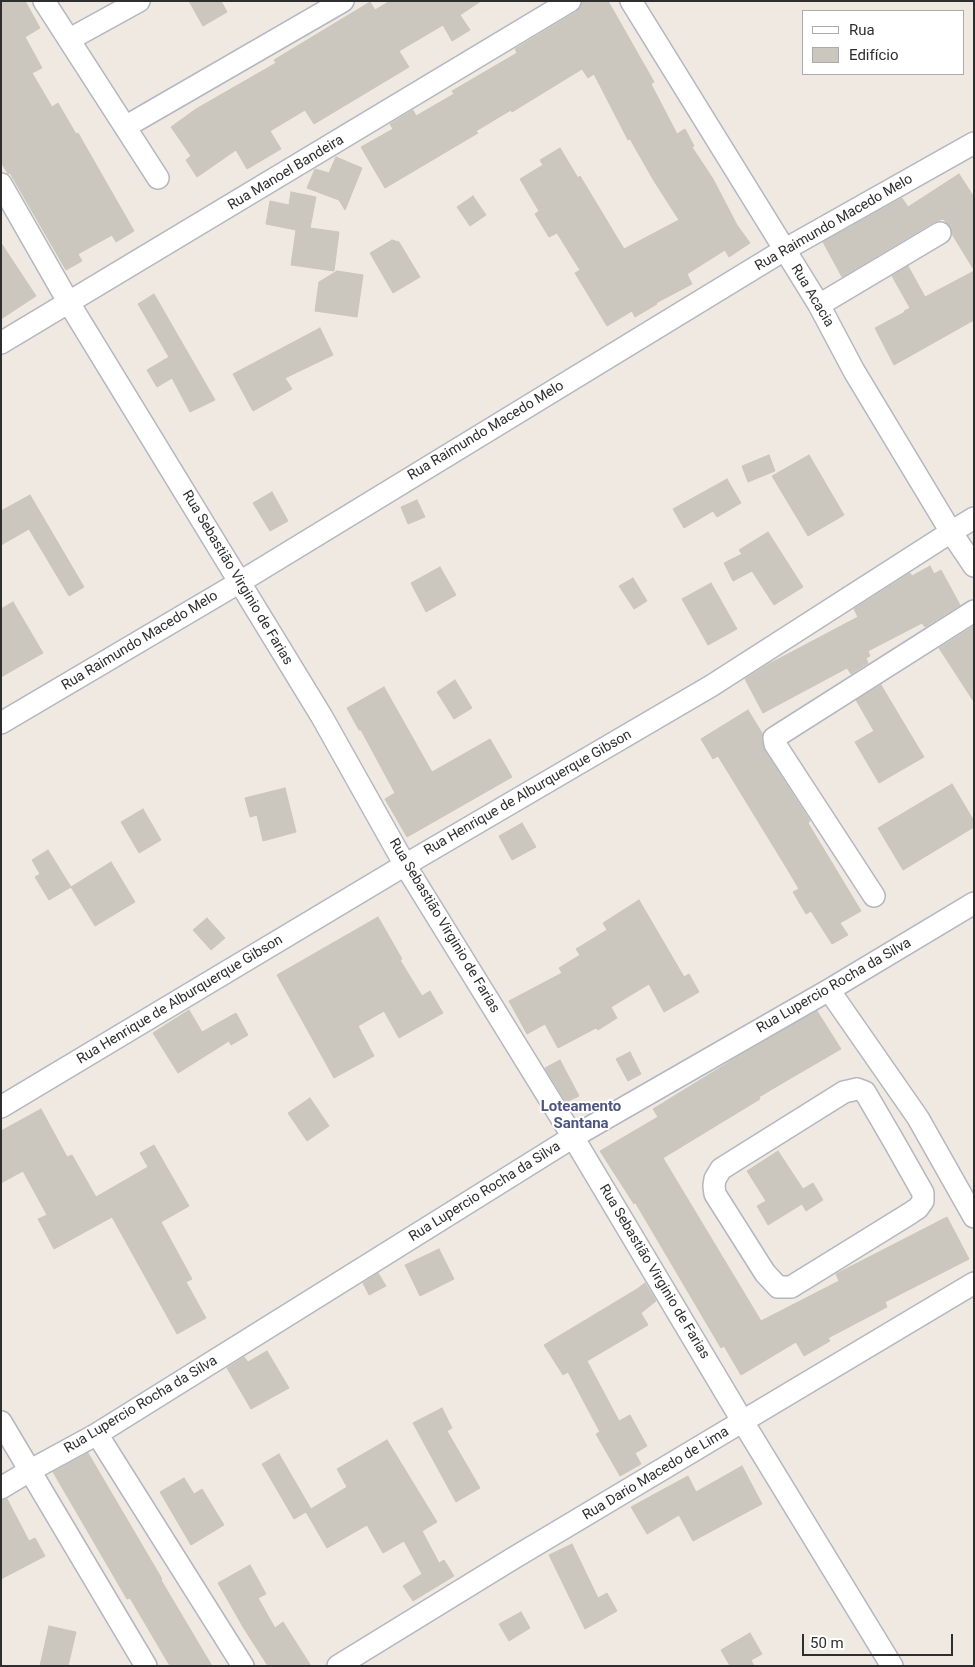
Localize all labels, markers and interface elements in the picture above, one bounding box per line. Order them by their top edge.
legend [802,10,965,75]
text: Rua [849,21,875,39]
text: Edifício [849,46,898,64]
street label: Rua Manoel Bandeira [225,132,347,214]
street label: Rua Raimundo Macedo Melo [752,171,916,275]
street label: Rua Acacia [787,262,837,330]
street label: Rua Raimundo Macedo Melo [405,378,567,484]
street label: Rua Sebastião Virginio de Farias [178,488,296,668]
street label: Rua Raimundo Macedo Melo [59,588,221,694]
street label: Rua Henrique de Alburquerque Gibson [421,727,635,859]
street label: Rua Sebastião Virginio de Farias [385,836,503,1016]
street label: Rua Henrique de Alburquerque Gibson [74,932,286,1068]
street label: Rua Lupercio Rocha da Silva [754,935,914,1037]
district label: Loteamento Santana [541,1098,621,1133]
street label: Rua Lupercio Rocha da Silva [406,1138,564,1246]
street label: Rua Sebastião Virginio de Farias [595,1182,713,1362]
street label: Rua Lupercio Rocha da Silva [61,1353,221,1457]
street label: Rua Dario Macedo de Lima [580,1424,732,1524]
scale bar [805,1624,956,1656]
text: 50 m [810,1634,844,1652]

